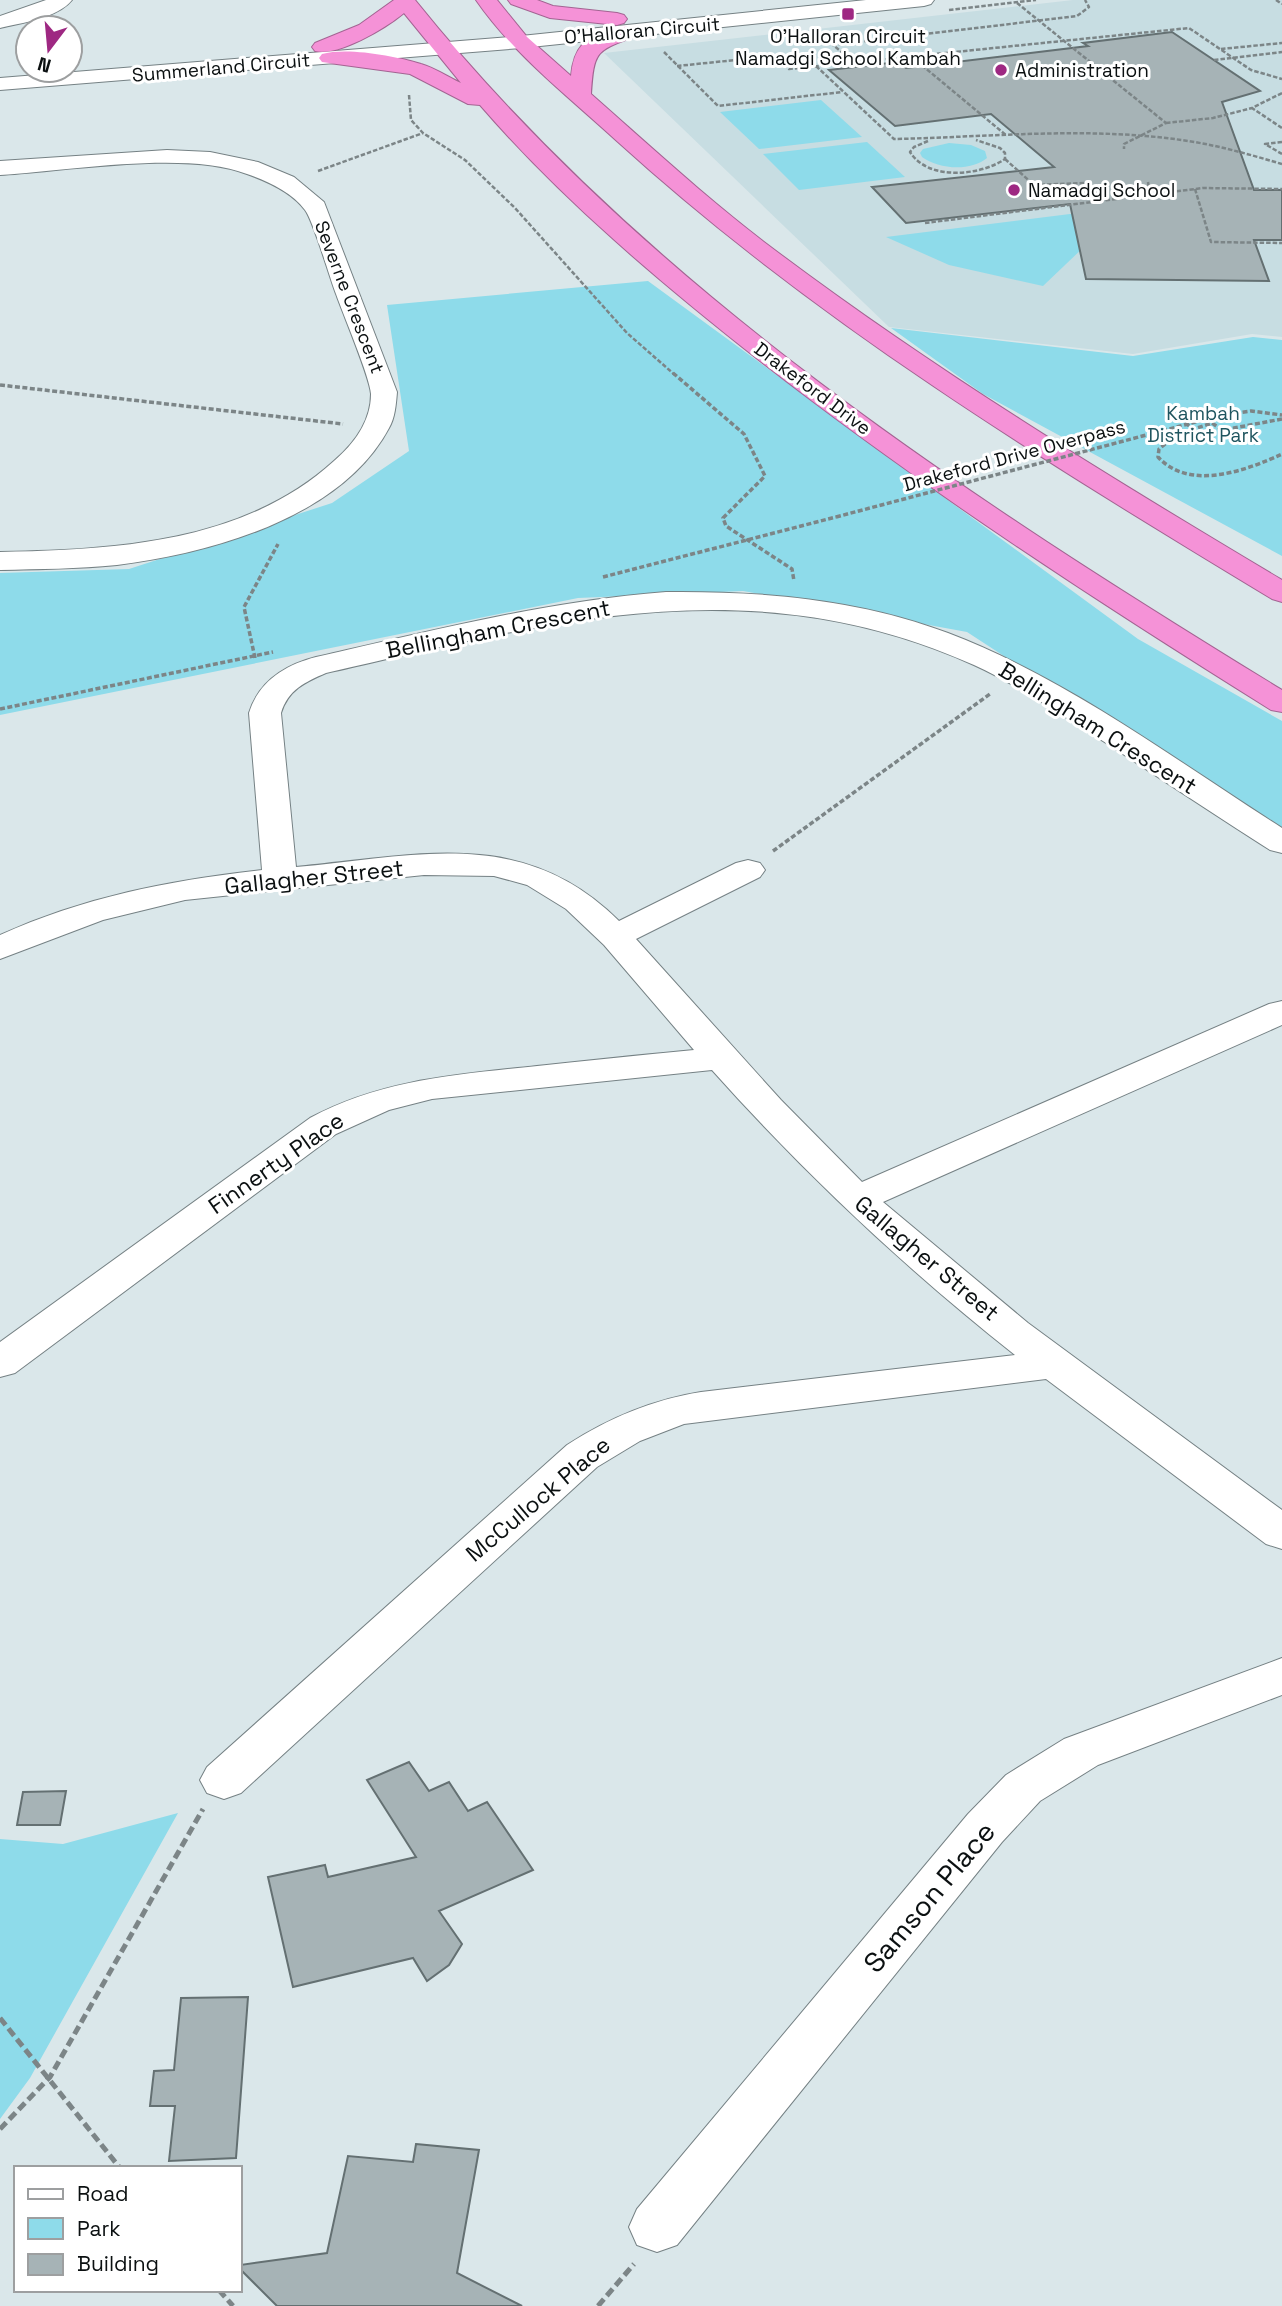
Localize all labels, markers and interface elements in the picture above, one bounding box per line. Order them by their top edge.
marker: O'Halloran Circuit Namadgi School Kambah [840,6,856,22]
street label: O'Halloran Circuit [563,11,721,50]
north arrow [14,14,84,84]
place label: O'Halloran Circuit Namadgi School Kambah [735,24,961,71]
street label: Summerland Circuit [131,47,311,88]
text: N [35,51,54,79]
place label: Administration [1015,58,1149,83]
marker: Administration [993,62,1009,78]
place label: Namadgi School [1028,178,1175,203]
marker: Namadgi School [1006,182,1022,198]
street label: Severne Crescent [309,217,390,377]
street label: Drakeford Drive [749,336,876,441]
park label: Kambah District Park [1147,401,1259,448]
street label: Drakeford Drive Overpass [900,414,1128,497]
street label: Bellingham Crescent [383,593,613,665]
street label: Bellingham Crescent [993,655,1203,801]
street label: Gallagher Street [223,853,405,901]
street label: Finnerty Place [202,1105,350,1221]
street label: Gallagher Street [848,1189,1006,1327]
street label: McCullock Place [460,1430,616,1568]
street label: Samson Place [855,1814,1003,1980]
legend [14,2166,242,2292]
text: Road [77,2180,129,2207]
text: Park [77,2215,121,2242]
text: Building [77,2250,159,2277]

